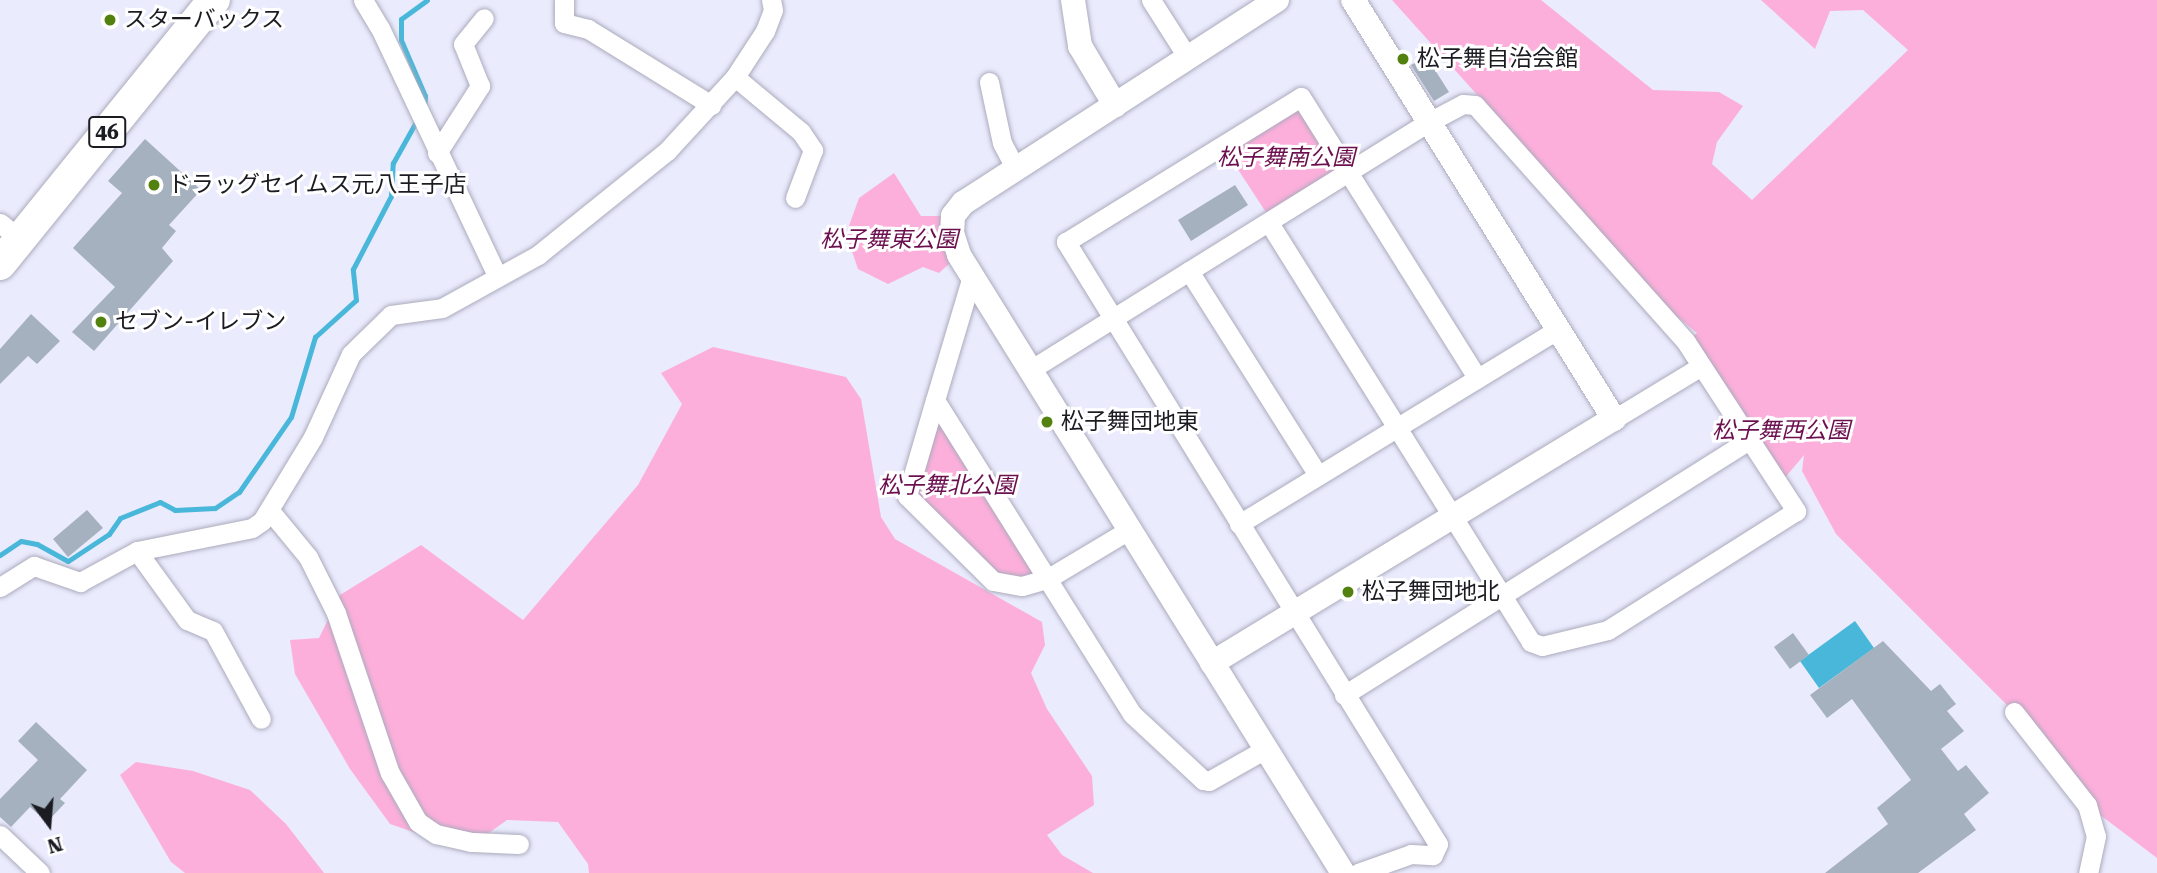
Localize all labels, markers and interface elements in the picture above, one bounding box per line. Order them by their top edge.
place label: スターバックス [124,6,285,34]
marker: スターバックス [102,12,118,28]
place label: 松子舞自治会館 [1417,45,1578,73]
marker: 松子舞自治会館 [1395,51,1411,67]
road number: 46 [88,114,126,150]
park label: 松子舞南公園 [1217,144,1355,172]
place label: ドラッグセイムス元八王子店 [168,171,467,199]
marker: ドラッグセイムス元八王子店 [146,177,162,193]
park label: 松子舞東公園 [820,226,958,254]
place label: セブン-イレブン [115,308,286,336]
marker: セブン-イレブン [93,314,109,330]
place label: 松子舞団地東 [1061,408,1199,436]
marker: 松子舞団地東 [1039,414,1055,430]
park label: 松子舞西公園 [1712,417,1850,445]
park label: 松子舞北公園 [878,472,1016,500]
place label: 松子舞団地北 [1362,578,1500,606]
marker: 松子舞団地北 [1340,584,1356,600]
north arrow [14,789,84,859]
text: N [45,832,65,858]

